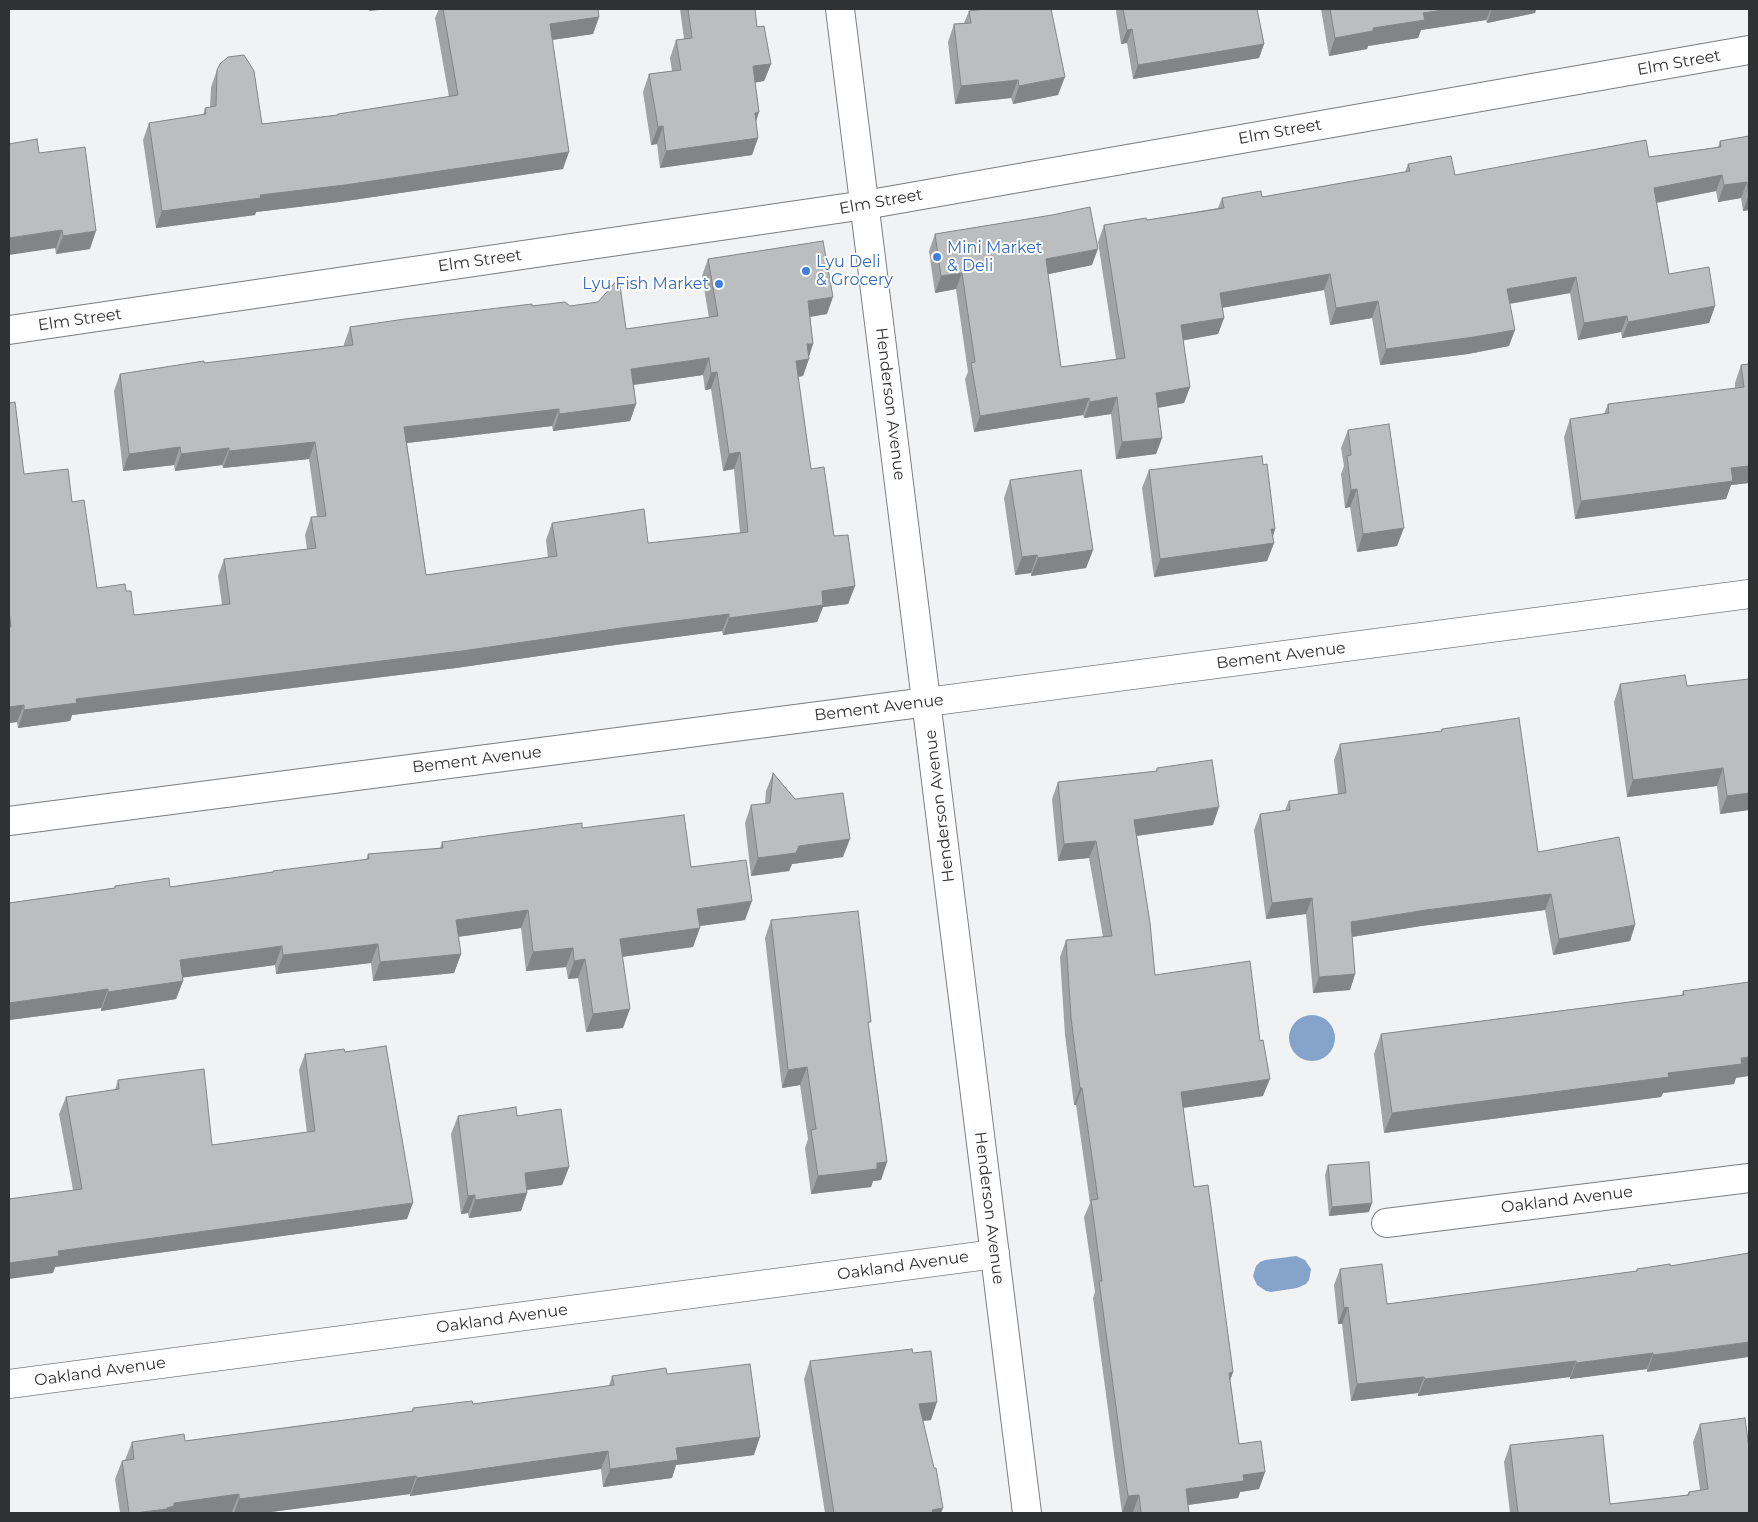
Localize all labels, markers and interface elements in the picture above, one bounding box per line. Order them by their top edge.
street label: Elm Street [1636,46,1722,80]
street label: Elm Street [1237,115,1323,149]
street label: Elm Street [838,185,924,219]
place label: Mini Market & Deli [947,238,1042,276]
street label: Elm Street [437,246,523,276]
marker: Mini Market & Deli [931,251,943,263]
place label: Lyu Deli & Grocery [816,252,893,290]
marker: Lyu Deli & Grocery [800,265,812,277]
place label: Lyu Fish Market [582,274,709,294]
marker: Lyu Fish Market [713,278,725,290]
street label: Elm Street [37,305,123,335]
street label: Henderson Avenue [871,327,909,481]
street label: Bement Avenue [1215,639,1347,673]
street label: Bement Avenue [813,691,945,725]
street label: Henderson Avenue [921,729,959,883]
street label: Bement Avenue [411,743,543,777]
street label: Henderson Avenue [970,1131,1008,1285]
street label: Oakland Avenue [1500,1182,1634,1218]
street label: Oakland Avenue [836,1247,970,1285]
street label: Oakland Avenue [435,1300,569,1338]
street label: Oakland Avenue [33,1353,167,1391]

